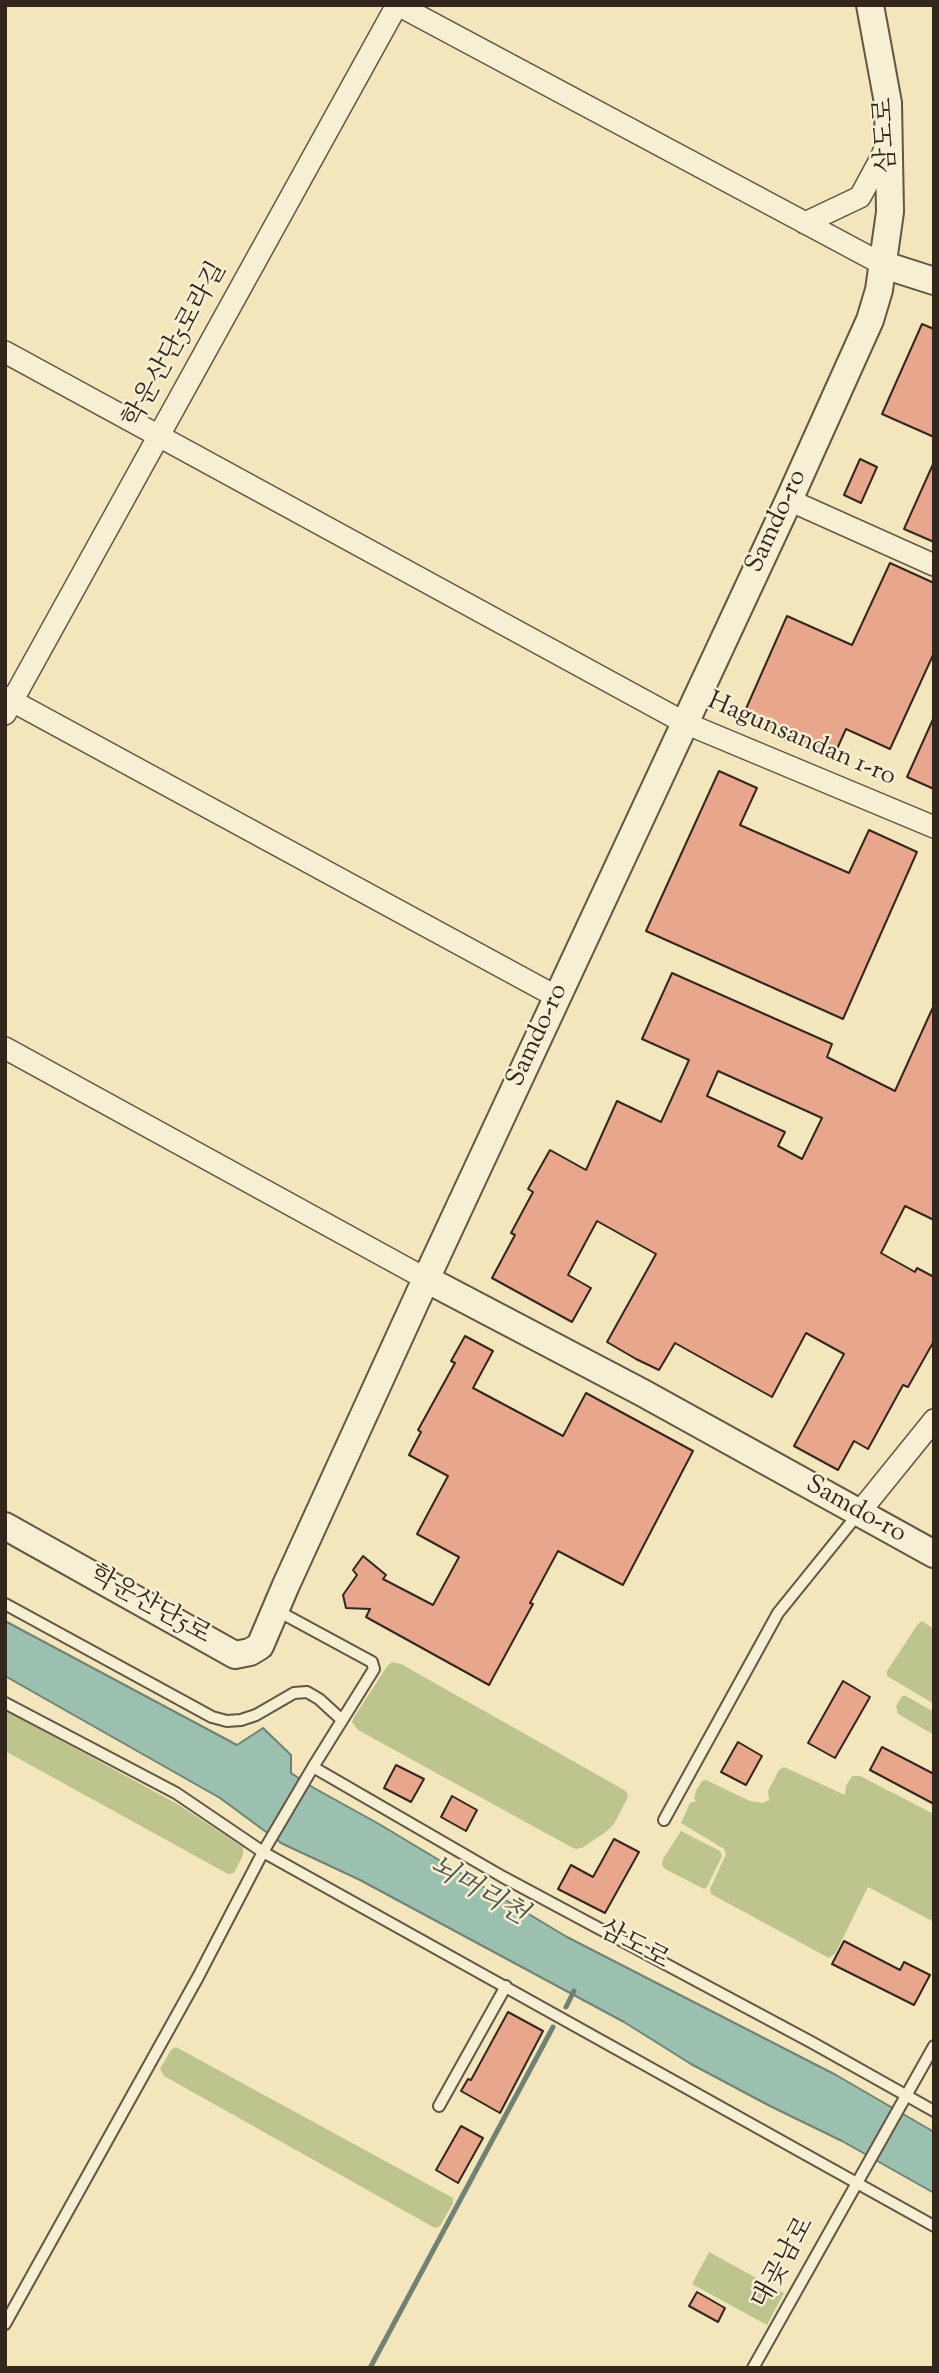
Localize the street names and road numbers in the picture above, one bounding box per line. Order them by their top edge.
street label: 삼도로 [870,97,906,173]
street label: 학운산단5로라길 [119,258,235,434]
street label: Samdo-ro [741,465,815,579]
street label: Hagunsandan 1-ro [702,687,900,795]
street label: Samdo-ro [502,979,576,1093]
street label: Samdo-ro [799,1471,911,1551]
street label: 학운산단5로 [83,1561,215,1653]
street label: 삼도로 [592,1916,674,1978]
street label: 대곶남로 [747,2213,823,2315]

